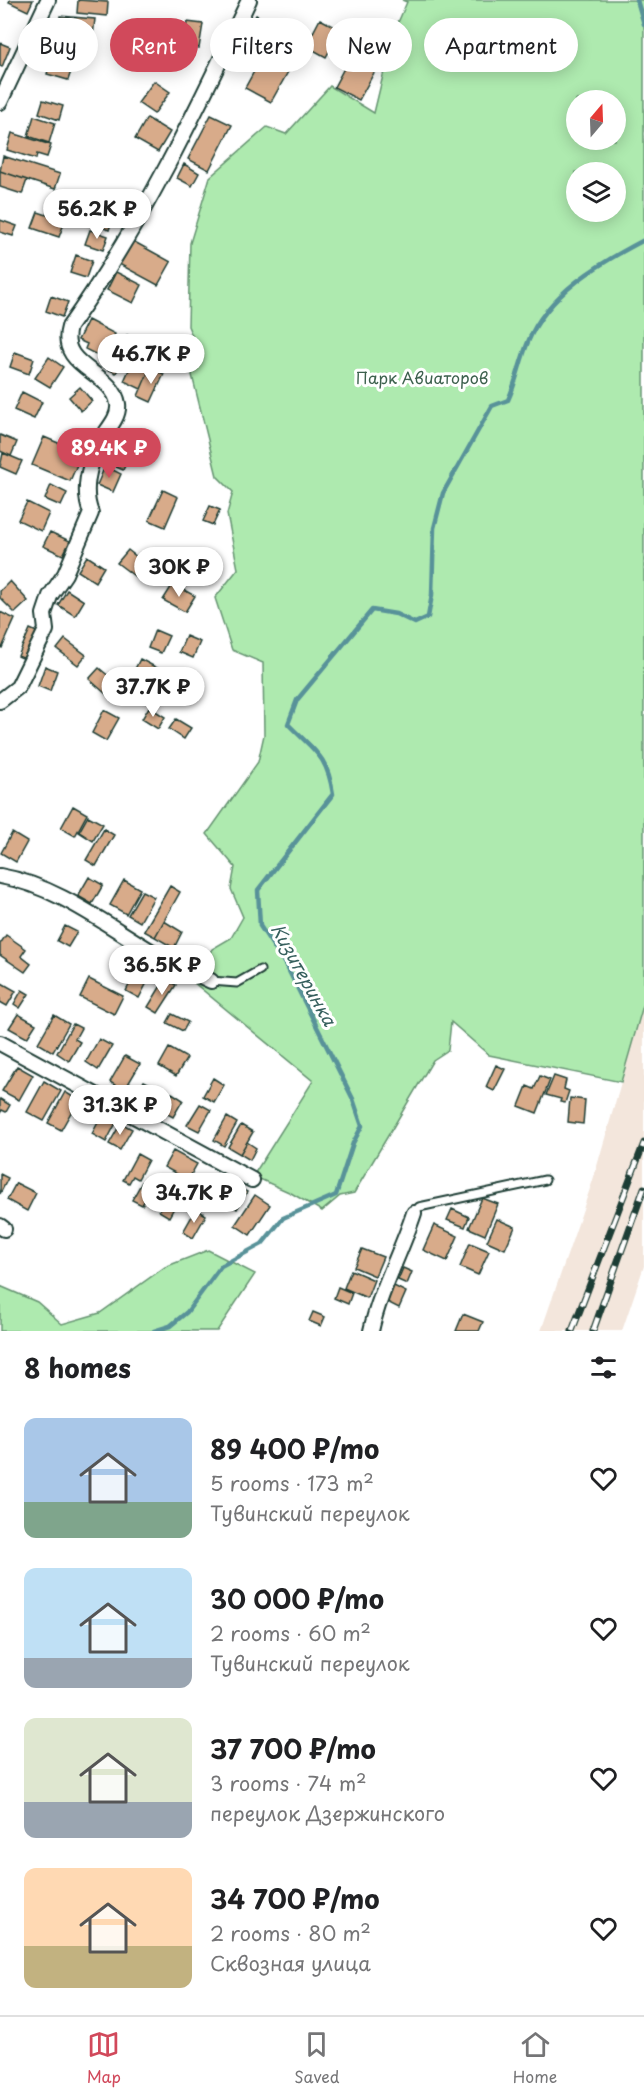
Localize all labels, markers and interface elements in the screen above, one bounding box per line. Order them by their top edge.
chip: Buy [18,18,98,72]
chip: Rent [110,18,198,72]
chip: Filters [210,18,314,72]
chip: New [326,18,412,72]
chip: Apartment [424,18,578,72]
north arrow [566,90,626,150]
map controls [566,90,626,222]
button: layers [566,162,626,222]
pin: 56.2K ₽ [42,189,152,240]
text: 56.2K ₽ [57,193,137,223]
pin: 46.7K ₽ [96,334,206,385]
text: 46.7K ₽ [111,338,191,368]
park label: Парк Авиаторов [356,365,488,389]
pin: 89.4K ₽ [54,428,164,479]
text: 89.4K ₽ [71,432,147,462]
pin: 30K ₽ [137,547,221,598]
text: 30K ₽ [148,551,210,581]
pin: 37.7K ₽ [98,667,208,718]
text: 37.7K ₽ [116,671,190,701]
water label: Кизитеринка [265,918,344,1031]
pin: 36.5K ₽ [107,945,217,996]
text: 36.5K ₽ [123,949,201,979]
pin: 31.3K ₽ [65,1085,175,1136]
text: 31.3K ₽ [83,1089,157,1119]
pin: 34.7K ₽ [139,1173,249,1224]
text: 34.7K ₽ [155,1177,233,1207]
text: 8 homes [24,1348,131,1387]
icon: filters [587,1351,620,1384]
text: 89 400 ₽/mo [210,1429,379,1468]
icon: home [72,1442,144,1514]
icon: heart [587,1462,620,1495]
text: 5 rooms · 173 m² [210,1468,374,1498]
text: Тувинский переулок [210,1498,410,1528]
text: 30 000 ₽/mo [210,1579,384,1618]
icon: home [72,1592,144,1664]
icon: heart [587,1612,620,1645]
text: 2 rooms · 60 m² [210,1618,371,1648]
text: Тувинский переулок [210,1648,410,1678]
text: 37 700 ₽/mo [210,1729,376,1768]
icon: home [72,1742,144,1814]
icon: heart [587,1762,620,1795]
text: 3 rooms · 74 m² [210,1768,367,1798]
text: переулок Дзержинского [210,1798,445,1828]
text: 34 700 ₽/mo [210,1879,379,1918]
icon: home [72,1892,144,1964]
icon: heart [587,1912,620,1945]
text: 2 rooms · 80 m² [210,1918,371,1948]
text: Сквозная улица [210,1948,371,1978]
tab: Map [87,2028,121,2088]
tab: Saved [294,2028,340,2088]
tab: Home [513,2028,557,2088]

